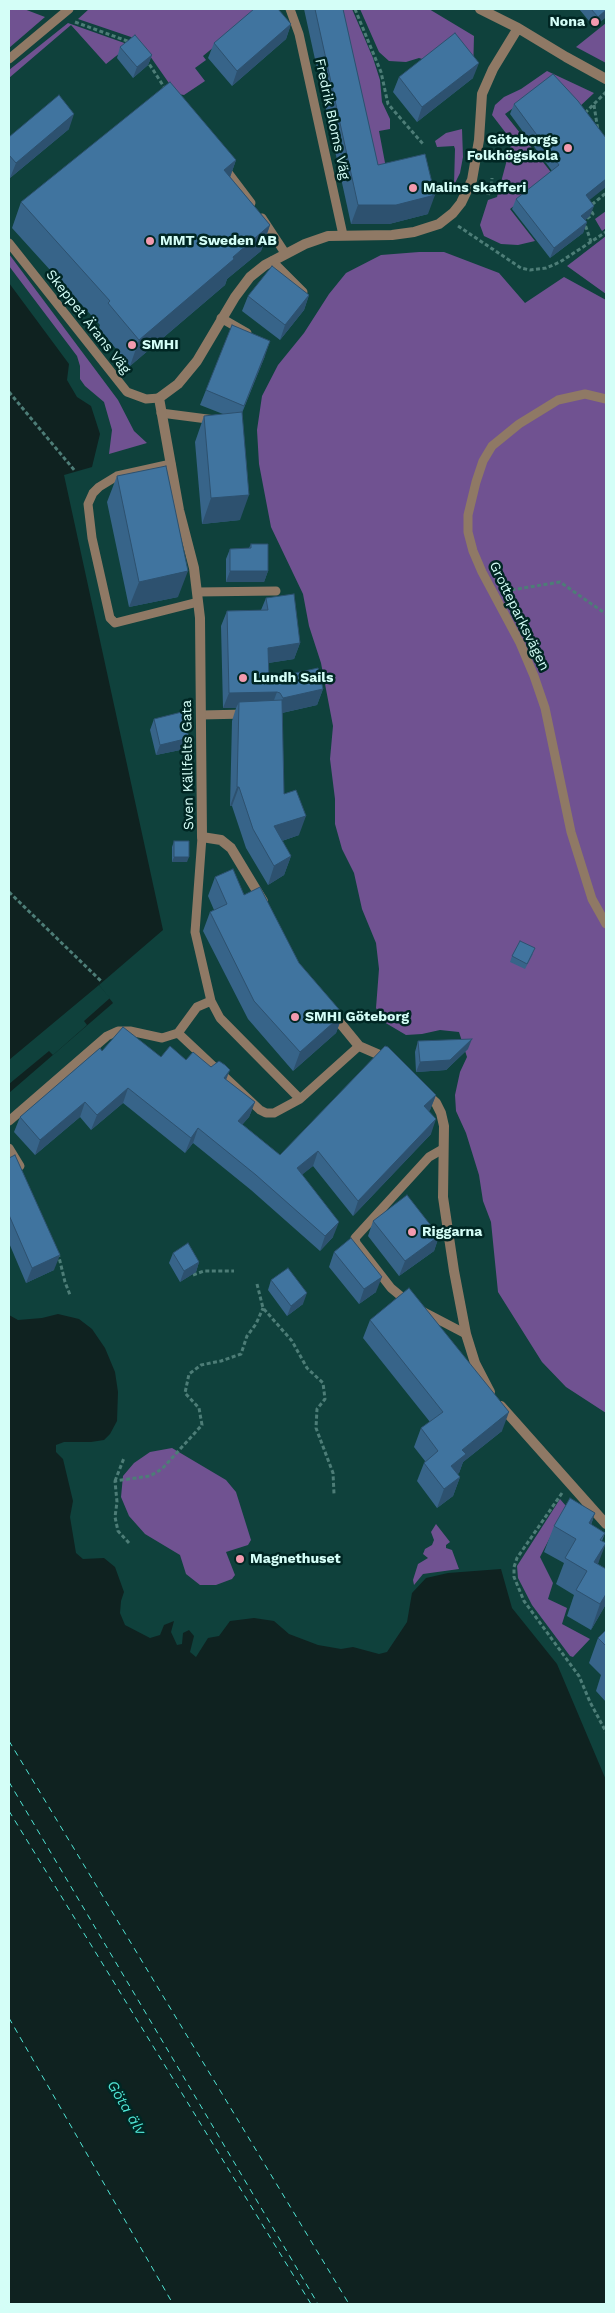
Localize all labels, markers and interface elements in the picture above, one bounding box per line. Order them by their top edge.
place label: Nona [549,14,585,30]
marker: Nona [589,16,601,28]
street label: Fredrik Bloms Väg [311,57,353,181]
place label: Göteborgs Folkhögskola [467,132,558,164]
marker: Göteborgs Folkhögskola [562,142,574,154]
place label: Malins skafferi [423,180,526,196]
marker: Malins skafferi [407,182,419,194]
place label: MMT Sweden AB [160,233,277,249]
marker: MMT Sweden AB [144,235,156,247]
street label: Skeppet Ärans Väg [42,266,134,378]
place label: SMHI [142,337,179,353]
marker: SMHI [126,339,138,351]
street label: Grotteparksvägen [485,559,553,673]
place label: Lundh Sails [253,670,333,686]
marker: Lundh Sails [237,672,249,684]
street label: Sven Källfelts Gata [178,700,198,830]
place label: SMHI Göteborg [305,1009,409,1025]
marker: SMHI Göteborg [289,1011,301,1023]
place label: Riggarna [422,1224,482,1240]
marker: Riggarna [406,1226,418,1238]
place label: Magnethuset [250,1551,341,1567]
marker: Magnethuset [234,1553,246,1565]
water label: Göta älv [103,2077,149,2139]

